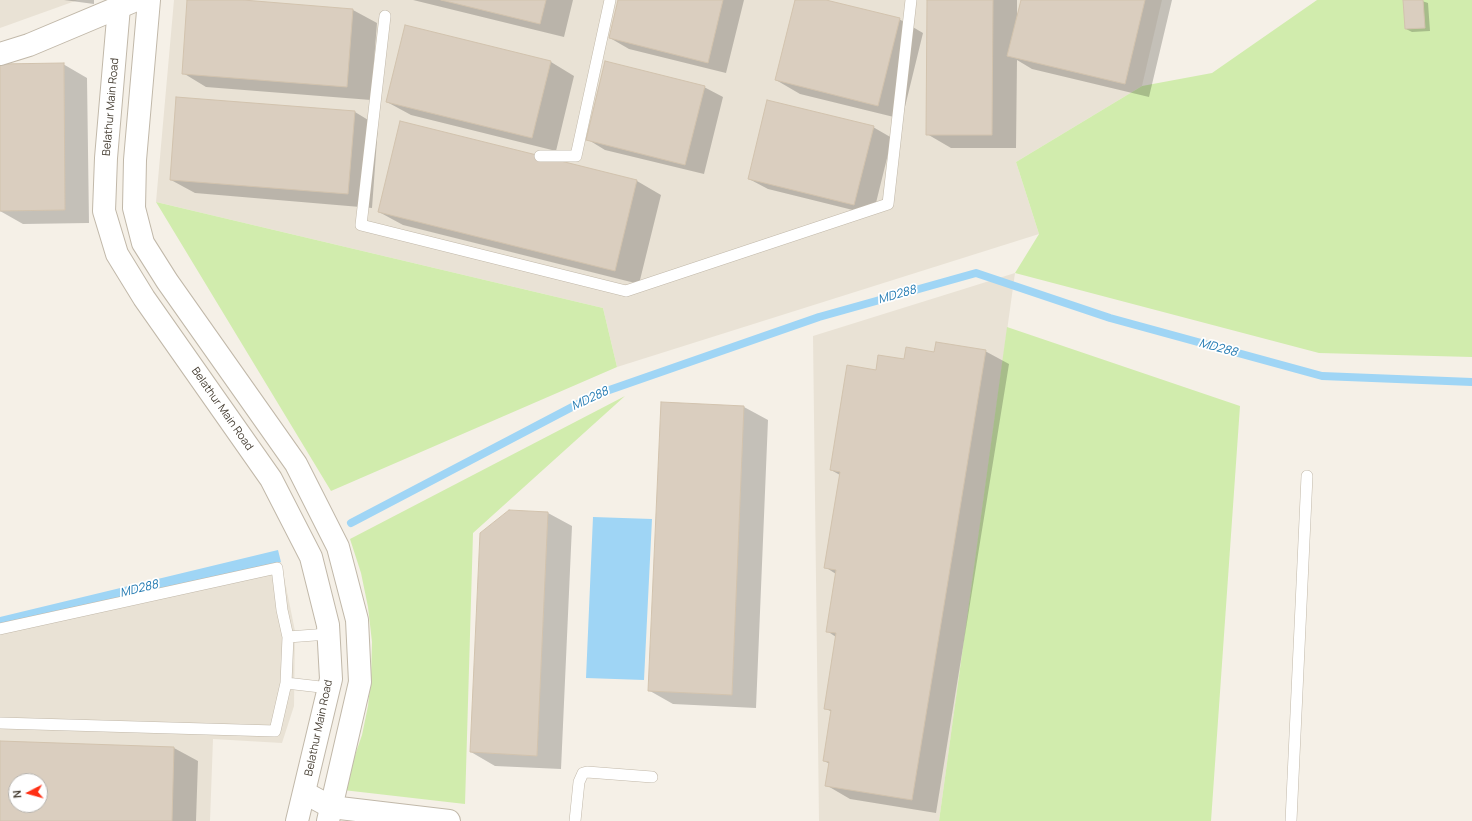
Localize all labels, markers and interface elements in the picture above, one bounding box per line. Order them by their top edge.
street label: Belathur Main Road [100,58,122,156]
water label: MD288 [876,283,918,307]
water label: MD288 [1197,336,1239,360]
street label: Belathur Main Road [188,365,256,453]
water label: MD288 [569,384,611,414]
water label: MD288 [118,577,160,601]
street label: Belathur Main Road [302,679,336,777]
north arrow [8,773,48,813]
text: N [9,789,24,799]

